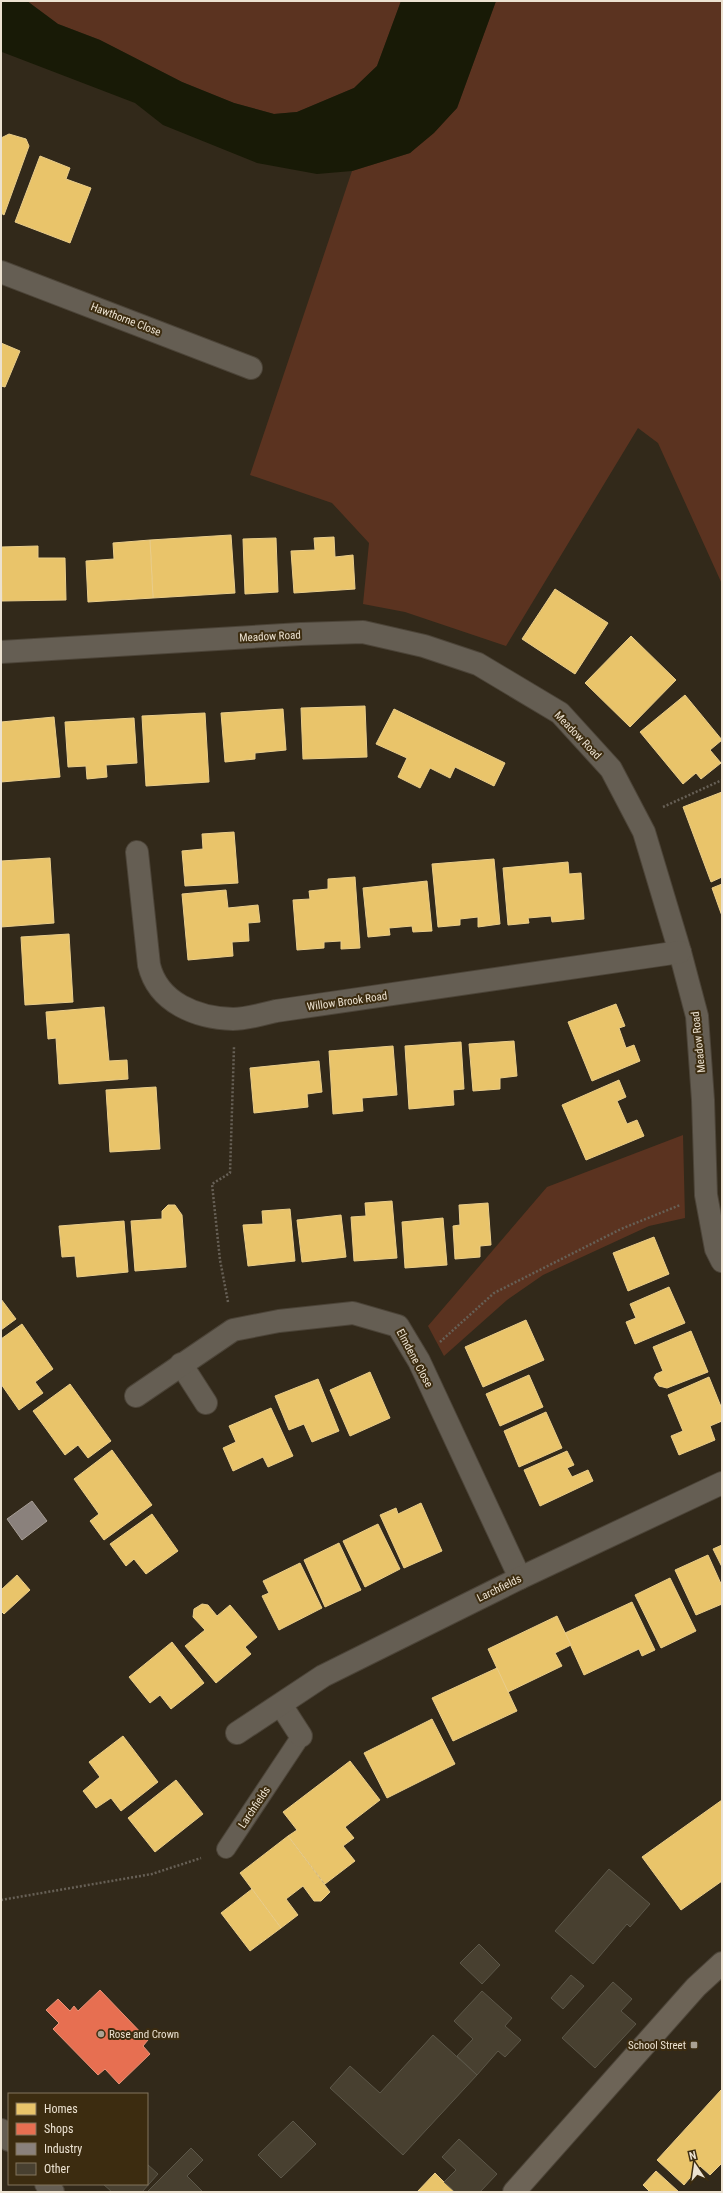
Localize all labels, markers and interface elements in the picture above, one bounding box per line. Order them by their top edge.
street label: Hawthorne Close [89,300,163,339]
street label: Meadow Road [239,628,301,645]
street label: Meadow Road [552,709,604,762]
street label: Willow Brook Road [306,989,388,1014]
street label: Meadow Road [689,1011,708,1073]
street label: Elmdene Close [394,1327,435,1390]
street label: Larchfields [475,1572,524,1605]
street label: Larchfields [236,1784,273,1831]
place label: Rose and Crown [109,2028,179,2041]
marker: Rose and Crown [96,2029,106,2039]
place label: School Street [628,2039,686,2052]
marker: School Street [689,2040,699,2050]
legend [8,2093,148,2185]
text: Homes [44,2102,78,2116]
text: Shops [44,2122,73,2136]
text: Industry [44,2142,82,2156]
north arrow [675,2145,715,2185]
text: N [688,2149,698,2163]
text: Other [44,2162,70,2176]

